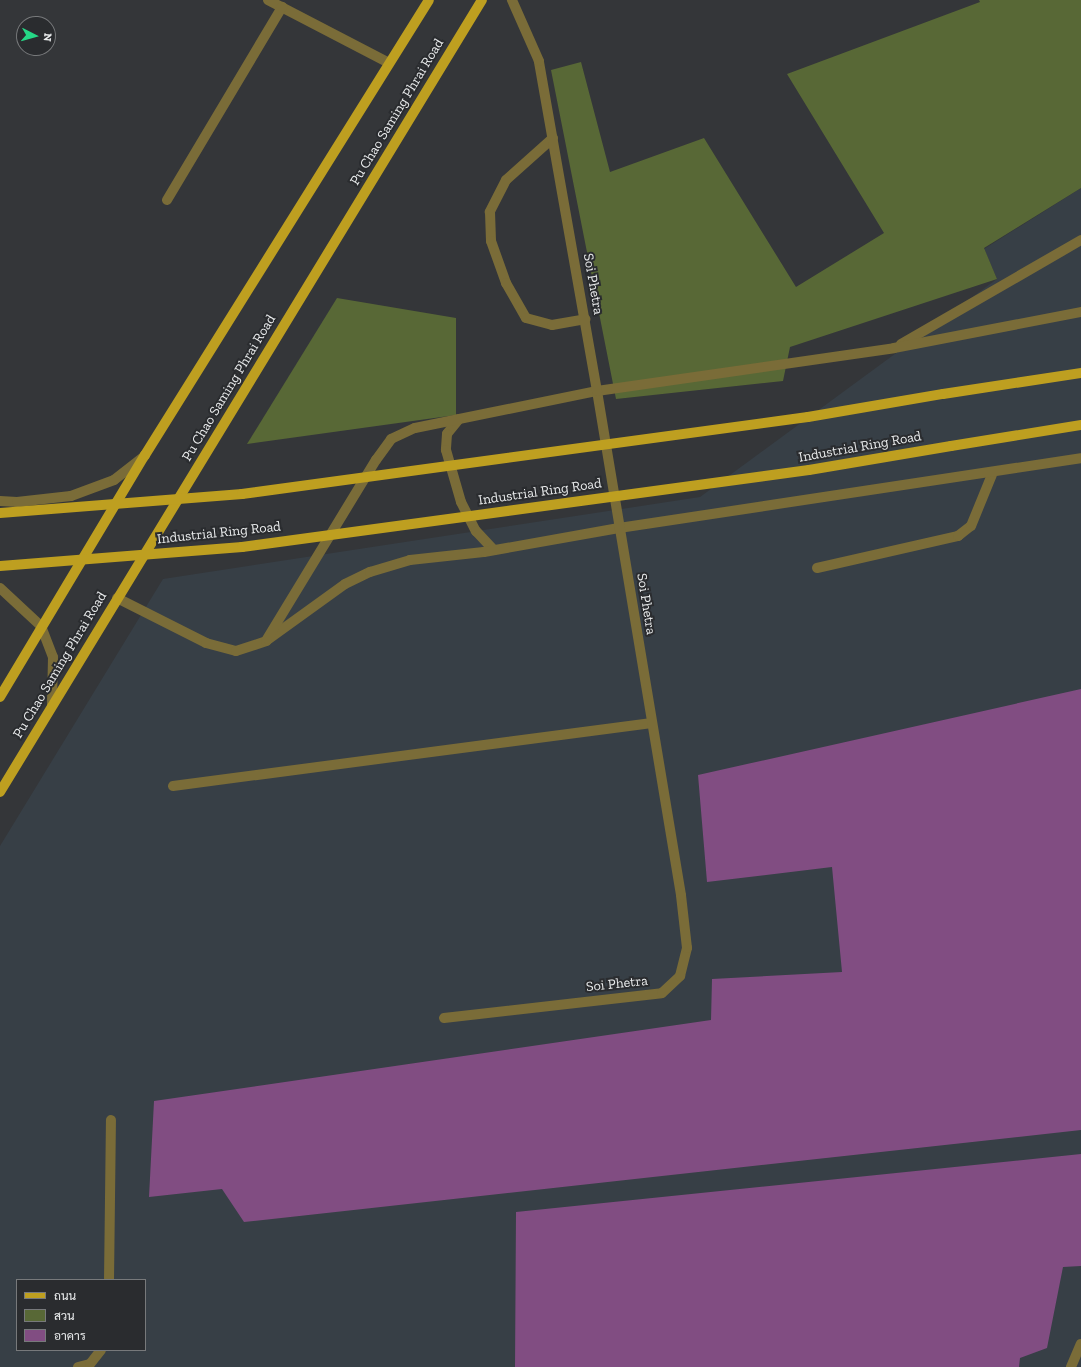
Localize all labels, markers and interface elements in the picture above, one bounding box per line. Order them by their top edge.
north arrow [16,16,56,56]
text: N [41,32,54,42]
street label: Pu Chao Saming Phrai Road [347,36,447,188]
street label: Soi Phetra [579,252,607,316]
street label: Pu Chao Saming Phrai Road [179,312,279,464]
street label: Industrial Ring Road [797,428,923,466]
street label: Industrial Ring Road [477,475,603,509]
street label: Industrial Ring Road [156,518,282,548]
street label: Soi Phetra [633,572,659,636]
street label: Pu Chao Saming Phrai Road [10,589,110,741]
street label: Soi Phetra [585,972,649,996]
legend [16,1279,146,1351]
text: ถนน [54,1289,76,1303]
text: สวน [54,1309,75,1323]
text: อาคาร [54,1329,86,1343]

